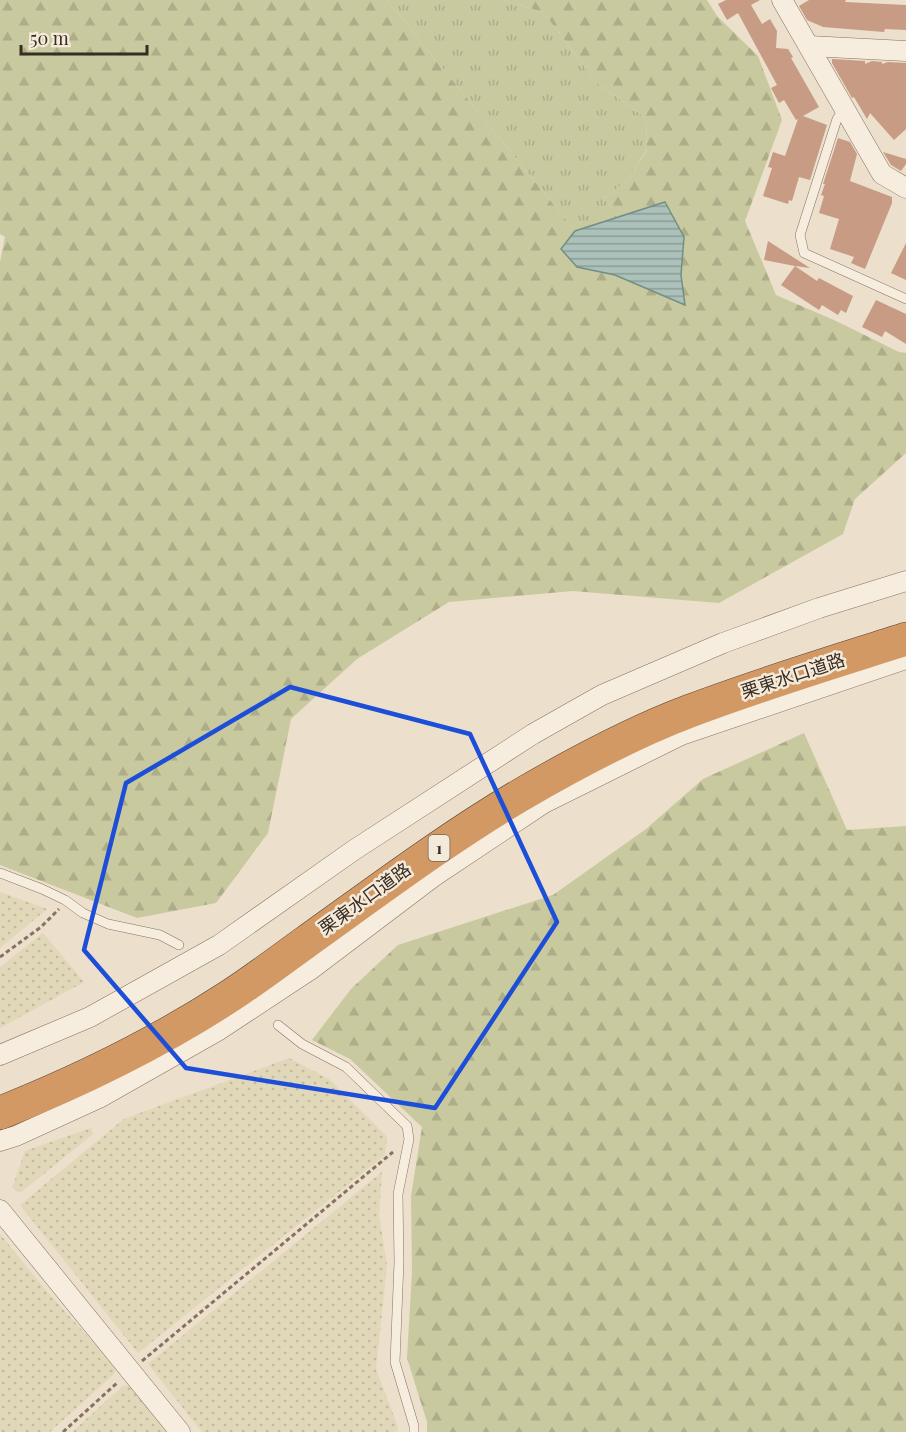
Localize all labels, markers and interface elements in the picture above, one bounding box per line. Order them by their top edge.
scale bar [21,18,147,56]
text: 50 m [30,26,69,50]
street label: 栗東水口道路 [738,647,848,703]
road number: 1 [428,835,450,861]
street label: 栗東水口道路 [314,857,415,940]

